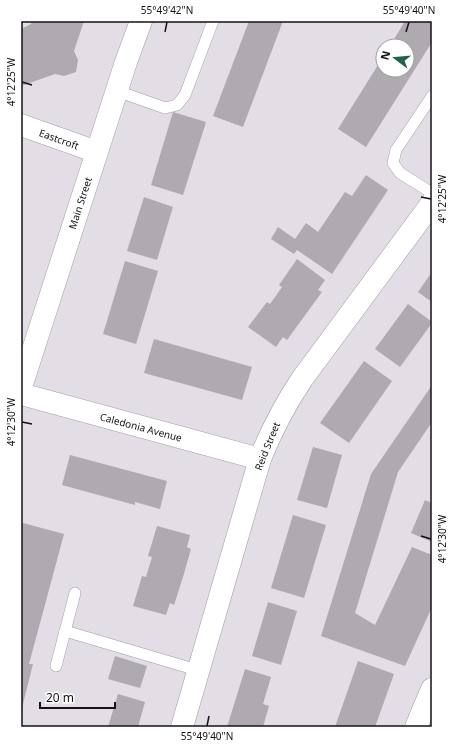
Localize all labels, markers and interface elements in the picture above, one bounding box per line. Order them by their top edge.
text: 55°49'42"N [141,3,193,17]
text: 55°49'40"N [383,3,435,17]
north arrow [375,38,415,78]
text: N [376,49,393,61]
text: 4°12'25"W [4,57,18,106]
street label: Eastcroft [37,125,81,153]
text: 4°12'25"W [435,174,449,223]
street label: Main Street [65,175,95,231]
text: 4°12'30"W [4,397,18,446]
street label: Caledonia Avenue [98,409,184,445]
street label: Reid Street [251,419,283,472]
text: 4°12'30"W [435,514,449,563]
scale bar [40,684,115,710]
text: 20 m [46,689,74,706]
text: 55°49'40"N [181,729,233,743]

